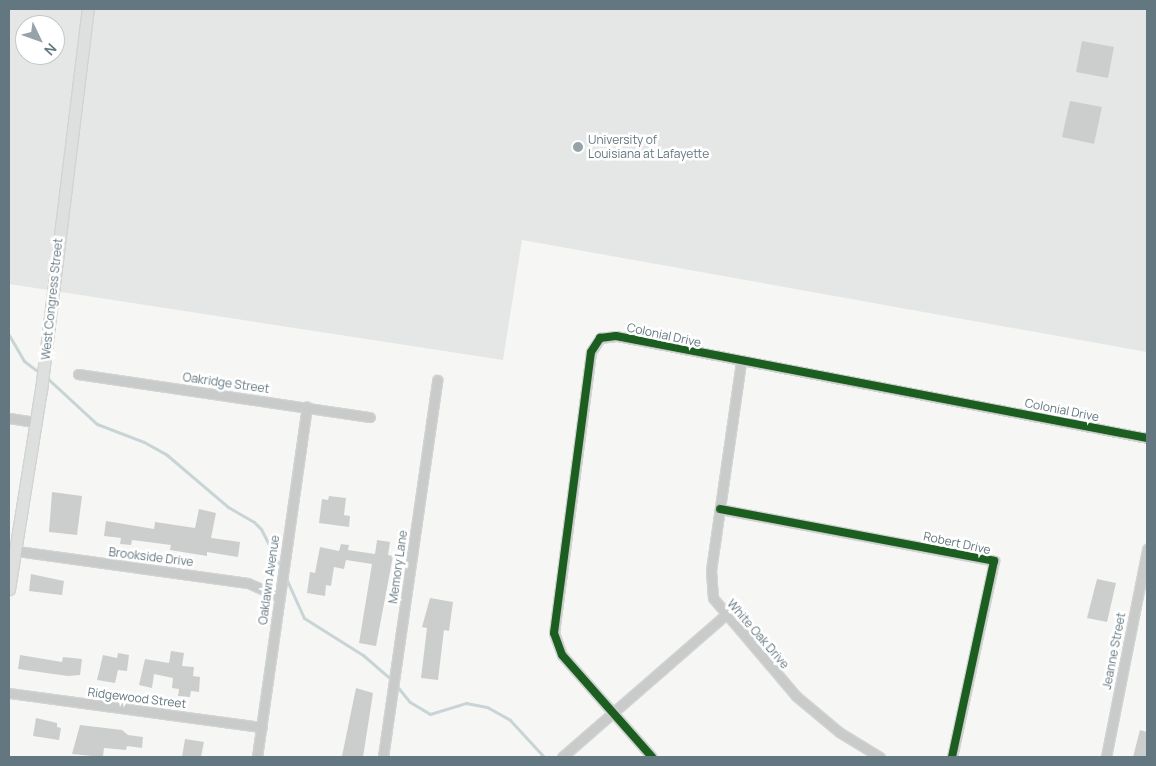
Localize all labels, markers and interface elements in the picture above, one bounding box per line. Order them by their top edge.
north arrow [15,15,65,65]
text: N [40,40,61,60]
place label: University of Louisiana at Lafayette [588,133,709,161]
marker: University of Louisiana at Lafayette [572,141,584,153]
street label: West Congress Street [38,237,66,361]
street label: Colonial Drive [626,320,702,350]
street label: Oakridge Street [182,370,270,396]
street label: Colonial Drive [1024,396,1100,424]
street label: Memory Lane [386,529,410,605]
street label: Robert Drive [922,529,992,557]
street label: Oaklawn Avenue [256,534,282,626]
street label: Brookside Drive [108,545,194,569]
street label: White Oak Drive [724,596,792,672]
street label: Jeanne Street [1099,611,1129,691]
street label: Ridgewood Street [87,685,187,711]

